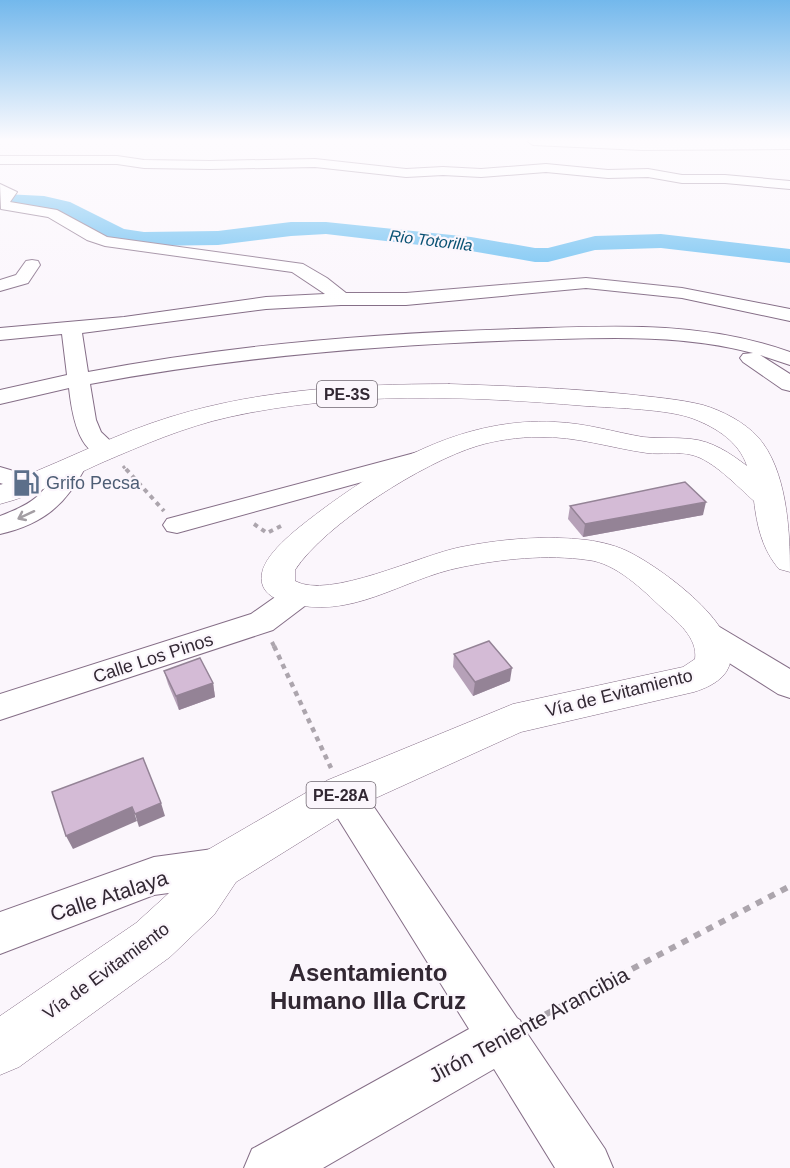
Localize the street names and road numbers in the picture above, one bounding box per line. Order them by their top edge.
road number: PE-3S [317,381,377,407]
street label: Calle Los Pinos [90,629,216,687]
street label: Vía de Evitamiento [543,665,695,721]
road number: PE-28A [306,782,376,808]
street label: Calle Atalaya [47,866,171,925]
street label: Vía de Evitamiento [39,919,173,1023]
street label: Jirón Teniente Arancibia [425,962,633,1087]

